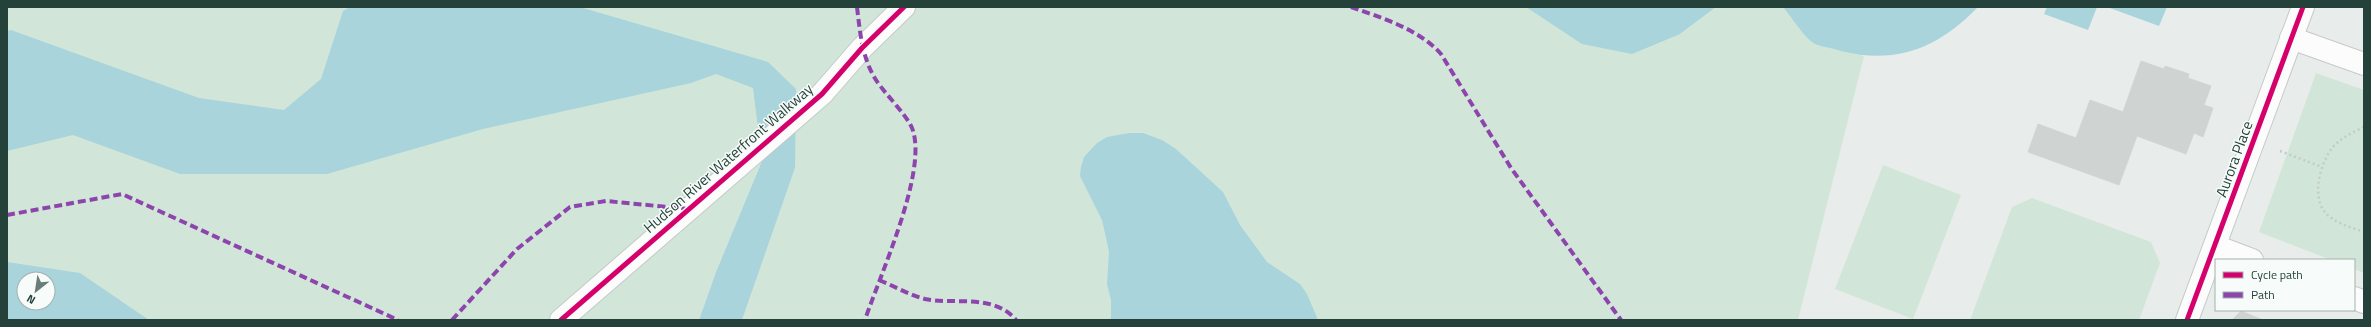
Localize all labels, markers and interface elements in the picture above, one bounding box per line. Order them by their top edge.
street label: Hudson River Waterfront Walkway [638,78,818,238]
street label: Aurora Place [2210,118,2258,200]
legend [2215,259,2355,311]
text: Cycle path [2251,265,2303,284]
north arrow [16,271,56,311]
text: Path [2251,285,2275,304]
text: N [24,291,38,308]

